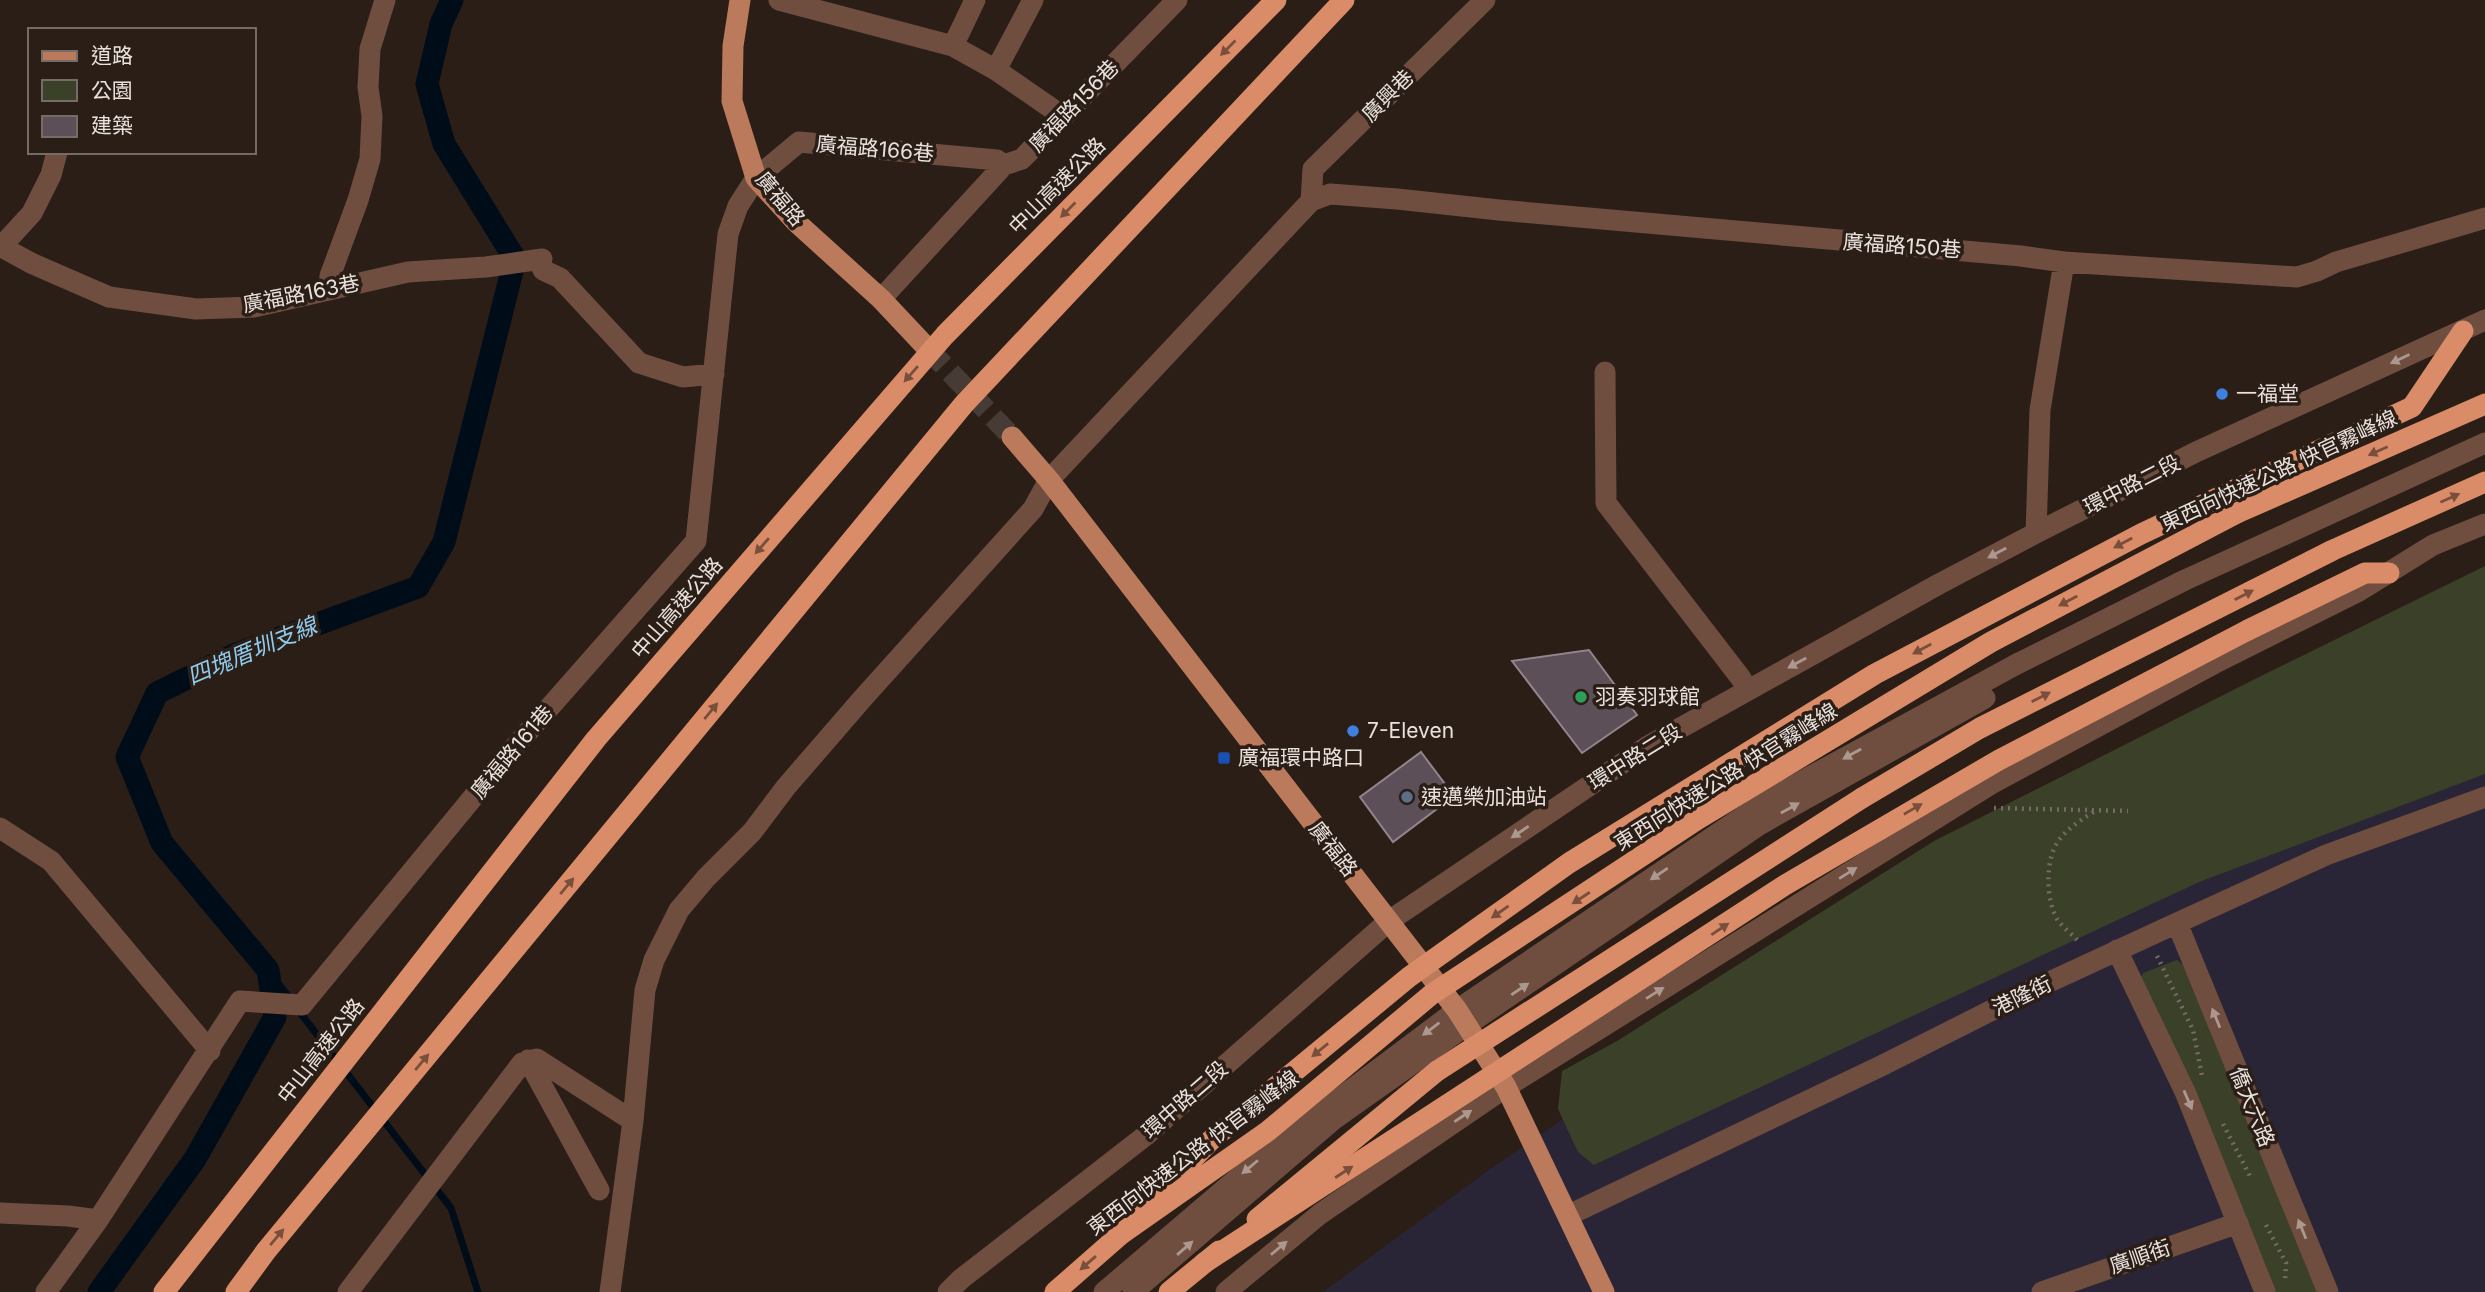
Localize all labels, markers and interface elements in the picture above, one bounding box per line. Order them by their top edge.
legend [28,28,256,154]
one-way arrow [1220,40,1237,57]
text: 道路 [91,43,133,68]
street label: 廣福路156巷 [1024,54,1124,157]
street label: 廣興巷 [1357,65,1419,127]
text: 公園 [91,78,133,103]
text: 建築 [91,113,133,138]
street label: 廣福路166巷 [815,131,935,166]
street label: 中山高速公路 [1003,132,1110,239]
street label: 廣福路 [751,167,810,231]
one-way arrow [1061,201,1077,218]
street label: 廣福路150巷 [1842,229,1962,262]
street label: 廣福路163巷 [240,270,361,317]
one-way arrow [2390,354,2411,365]
one-way arrow [903,365,919,383]
place label: 一福堂 [2236,381,2299,406]
marker: 一福堂 [2214,386,2230,402]
street label: 東西向快速公路 快官霧峰線 [2157,405,2401,536]
one-way arrow [2367,446,2388,457]
street label: 環中路二段 [2079,450,2184,520]
one-way arrow [2440,492,2460,504]
one-way arrow [2113,537,2133,549]
one-way arrow [755,538,770,555]
one-way arrow [1987,548,2007,559]
street label: 中山高速公路 [626,552,727,663]
one-way arrow [2234,589,2254,601]
one-way arrow [2058,596,2078,607]
water label: 四塊厝圳支線 [183,610,324,691]
one-way arrow [1912,644,1932,655]
one-way arrow [1788,657,1807,669]
place label: 羽奏羽球館 [1595,684,1700,709]
marker: 羽奏羽球館 [1573,689,1589,705]
one-way arrow [2031,692,2051,703]
street label: 東西向快速公路 快官霧峰線 [1610,698,1842,856]
street label: 廣福路161巷 [465,700,558,803]
one-way arrow [704,702,719,720]
place label: 7-Eleven [1367,718,1454,743]
street label: 環中路二段 [1584,718,1686,795]
marker: 7-Eleven [1345,723,1361,739]
place label: 廣福環中路口 [1238,745,1364,770]
one-way arrow [1843,748,1862,760]
marker: 廣福環中路口 [1216,750,1232,766]
place label: 速邁樂加油站 [1421,784,1547,809]
marker: 速邁樂加油站 [1399,789,1415,805]
one-way arrow [1780,802,1799,814]
one-way arrow [1903,803,1923,815]
street label: 廣福路 [1304,816,1363,881]
one-way arrow [1511,825,1529,839]
one-way arrow [1838,866,1857,879]
one-way arrow [1650,867,1668,881]
one-way arrow [559,878,574,895]
one-way arrow [1572,891,1590,905]
one-way arrow [1491,905,1509,919]
one-way arrow [1711,922,1729,936]
street label: 港隆街 [1988,971,2056,1021]
one-way arrow [1511,982,1529,996]
one-way arrow [1645,986,1664,999]
street label: 中山高速公路 [272,993,369,1108]
one-way arrow [2210,1008,2222,1028]
one-way arrow [1421,1022,1440,1036]
one-way arrow [1311,1042,1328,1057]
one-way arrow [414,1053,430,1071]
street label: 環中路二段 [1137,1056,1232,1143]
street label: 僑大六路 [2225,1063,2280,1150]
street label: 東西向快速公路 快官霧峰線 [1082,1065,1303,1240]
one-way arrow [2183,1090,2194,1111]
one-way arrow [1454,1109,1472,1123]
one-way arrow [1241,1159,1258,1174]
one-way arrow [1334,1166,1353,1179]
one-way arrow [2296,1218,2307,1239]
one-way arrow [269,1229,284,1246]
street label: 廣順街 [2106,1234,2174,1279]
one-way arrow [1176,1240,1194,1256]
one-way arrow [1269,1241,1287,1256]
one-way arrow [1079,1255,1097,1271]

